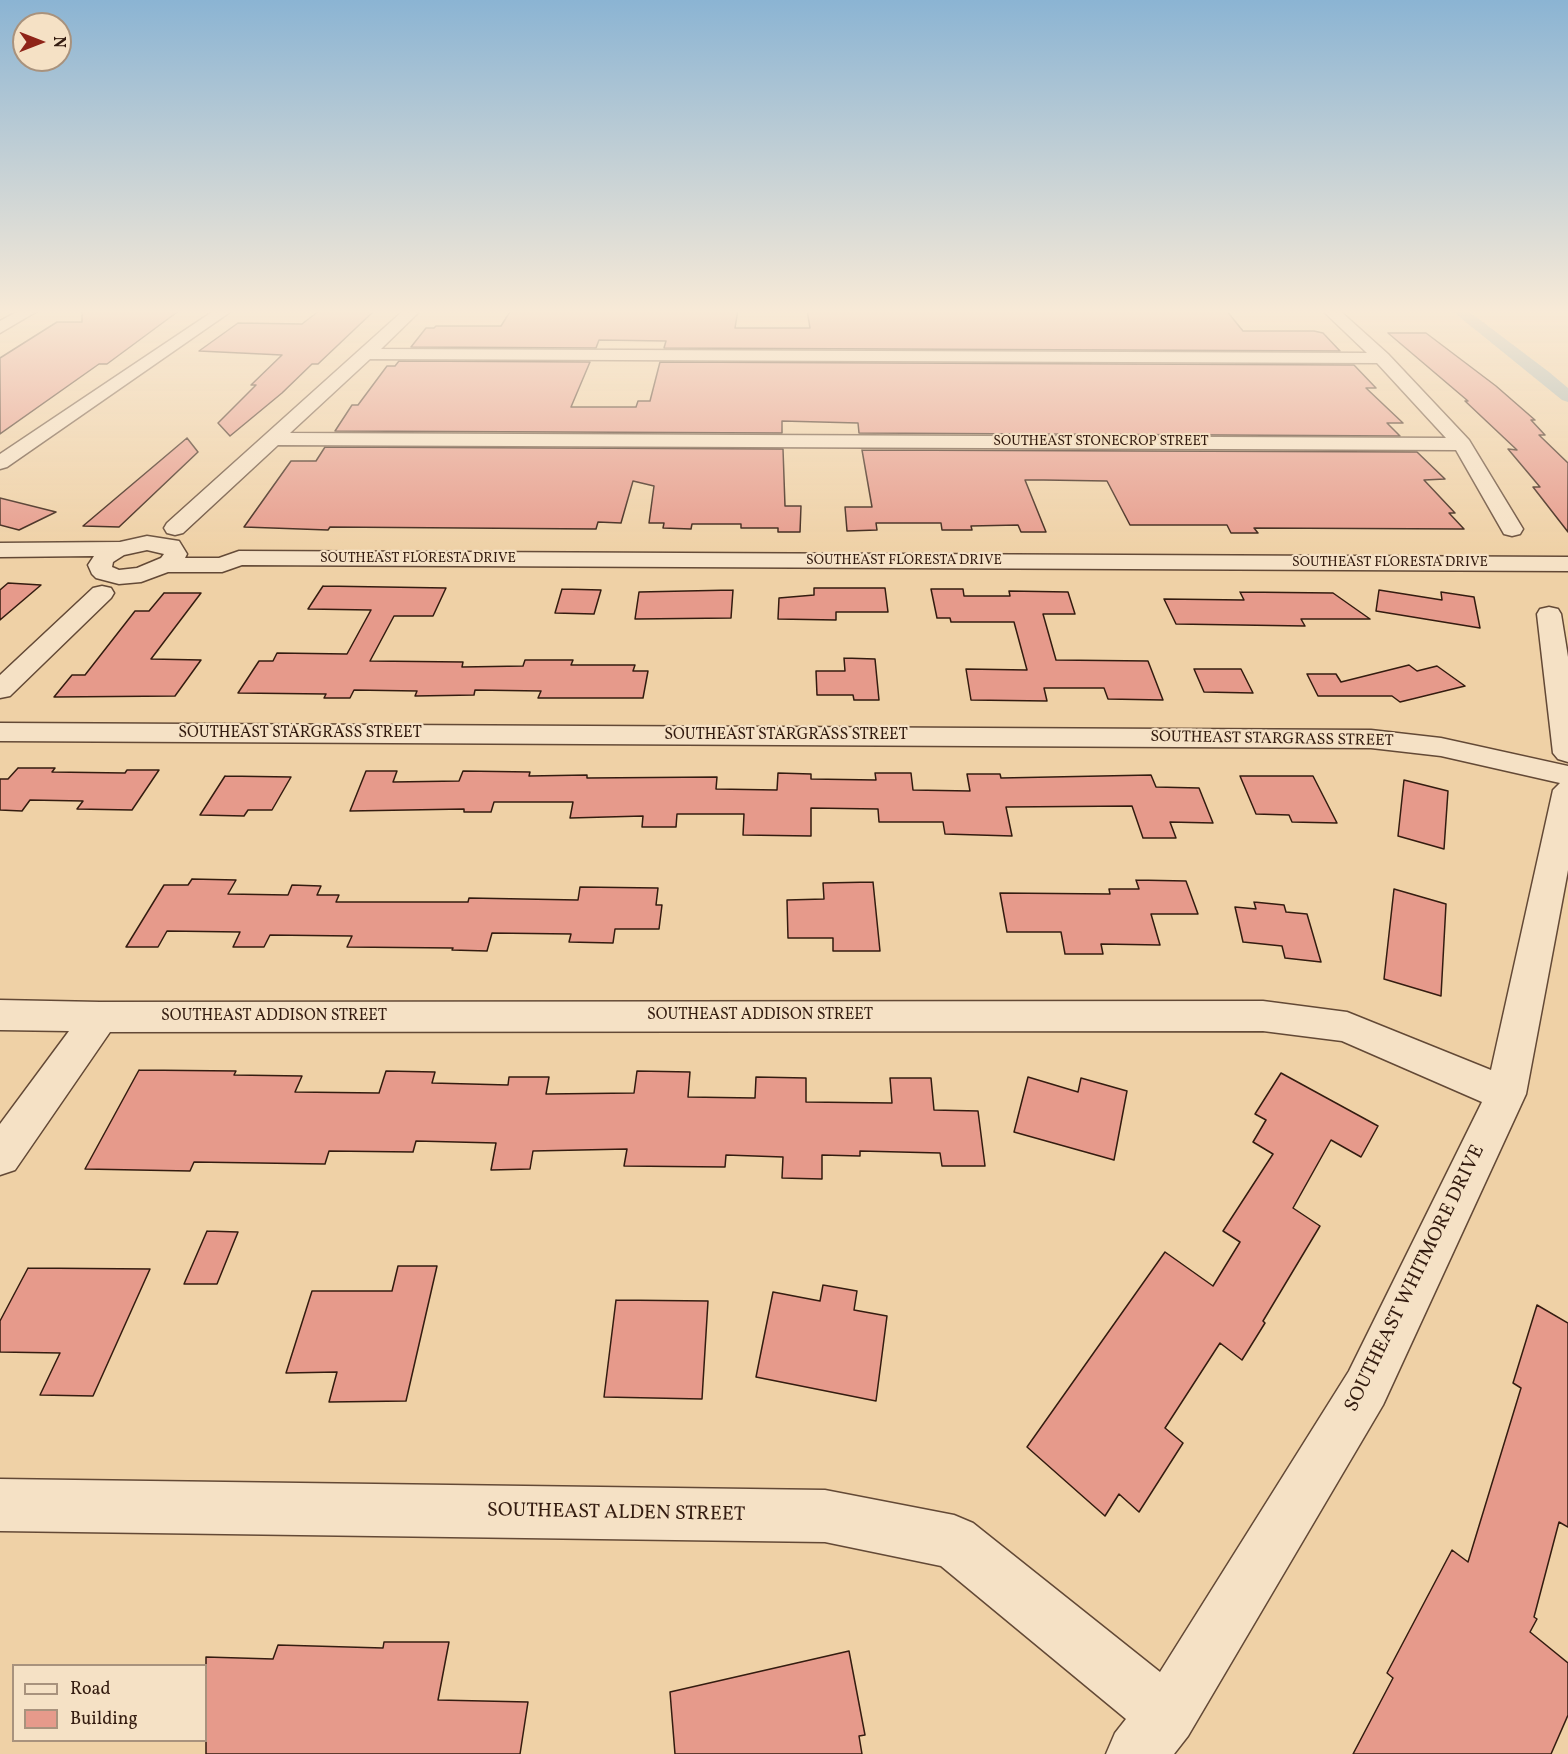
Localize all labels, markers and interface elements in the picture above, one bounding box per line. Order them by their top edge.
north arrow [12,12,72,72]
text: N [47,36,69,48]
street label: SOUTHEAST STONECROP STREET [993,434,1209,450]
street label: SOUTHEAST FLORESTA DRIVE [320,551,516,567]
street label: SOUTHEAST FLORESTA DRIVE [806,553,1002,569]
street label: SOUTHEAST FLORESTA DRIVE [1292,555,1488,571]
street label: SOUTHEAST STARGRASS STREET [178,724,422,744]
street label: SOUTHEAST STARGRASS STREET [664,726,908,746]
street label: SOUTHEAST STARGRASS STREET [1150,728,1394,752]
street label: SOUTHEAST ADDISON STREET [647,1006,873,1026]
street label: SOUTHEAST ADDISON STREET [161,1007,387,1027]
street label: SOUTHEAST WHITMORE DRIVE [1341,1142,1491,1416]
street label: SOUTHEAST ALDEN STREET [487,1500,745,1528]
legend [12,1664,207,1742]
text: Road [70,1677,111,1702]
text: Building [70,1707,138,1732]

